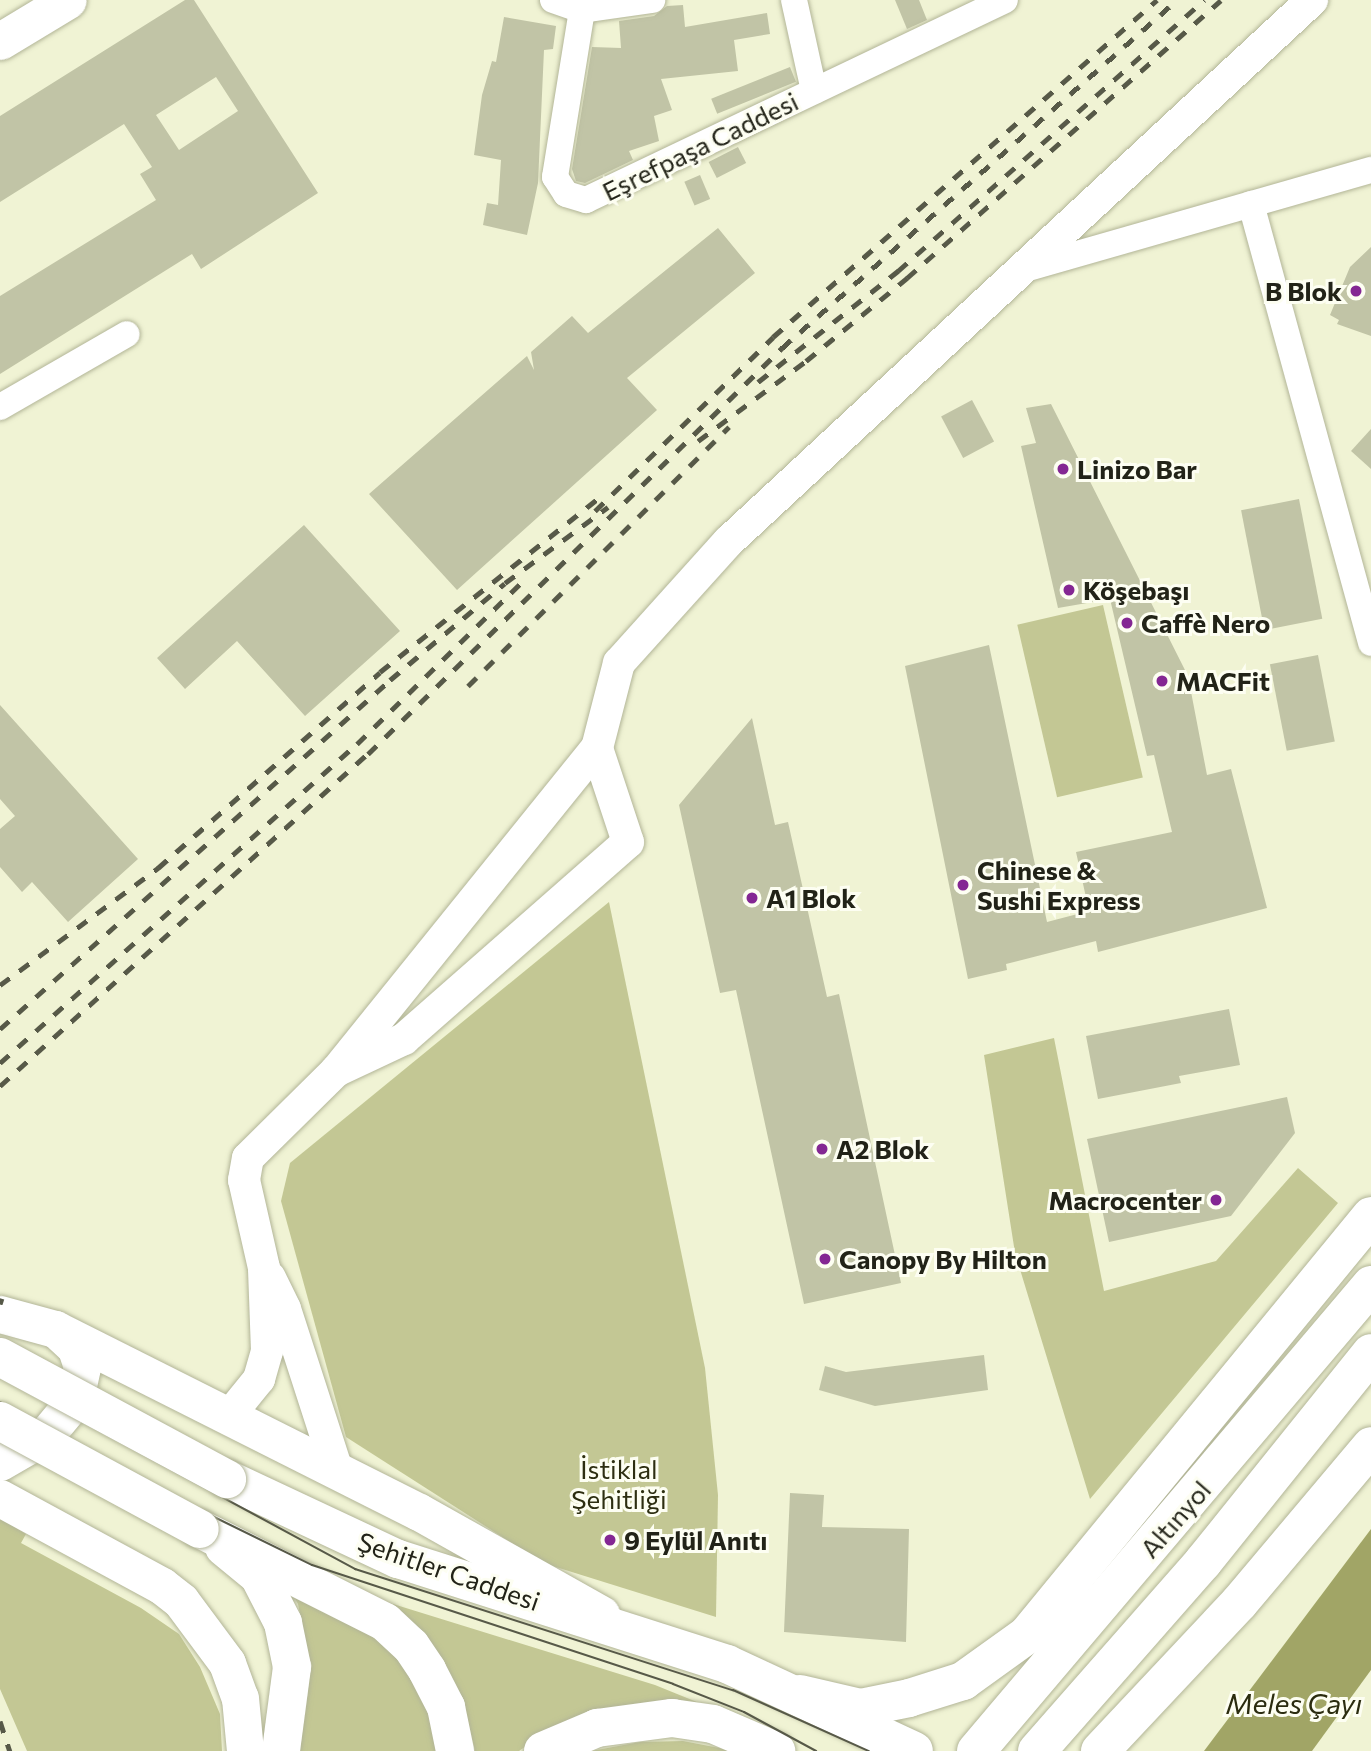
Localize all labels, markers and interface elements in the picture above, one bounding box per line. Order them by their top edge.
street label: Eşrefpaşa Caddesi [597,85,803,207]
place label: B Blok [1265,275,1342,307]
marker: B Blok [1348,283,1364,299]
place label: Linizo Bar [1077,453,1197,485]
marker: Linizo Bar [1055,461,1071,477]
place label: Köşebaşı [1083,574,1190,606]
marker: Köşebaşı [1061,582,1077,598]
place label: Caffè Nero [1141,607,1270,639]
marker: Caffè Nero [1119,615,1135,631]
place label: MACFit [1176,665,1270,697]
marker: MACFit [1154,673,1170,689]
place label: Chinese & Sushi Express [977,854,1141,916]
marker: Chinese & Sushi Express [955,877,971,893]
place label: A1 Blok [766,882,856,914]
marker: A1 Blok [744,890,760,906]
place label: A2 Blok [836,1133,929,1165]
marker: A2 Blok [814,1141,830,1157]
place label: Macrocenter [1048,1184,1202,1216]
marker: Macrocenter [1208,1192,1224,1208]
place label: Canopy By Hilton [839,1243,1047,1275]
marker: Canopy By Hilton [817,1251,833,1267]
park label: İstiklal Şehitliği [571,1453,667,1514]
street label: Altınyol [1133,1474,1217,1564]
place label: 9 Eylül Anıtı [624,1524,767,1556]
street label: Şehitler Caddesi [354,1525,544,1617]
marker: 9 Eylül Anıtı [602,1532,618,1548]
water label: Meles Çayı [1226,1686,1362,1720]

